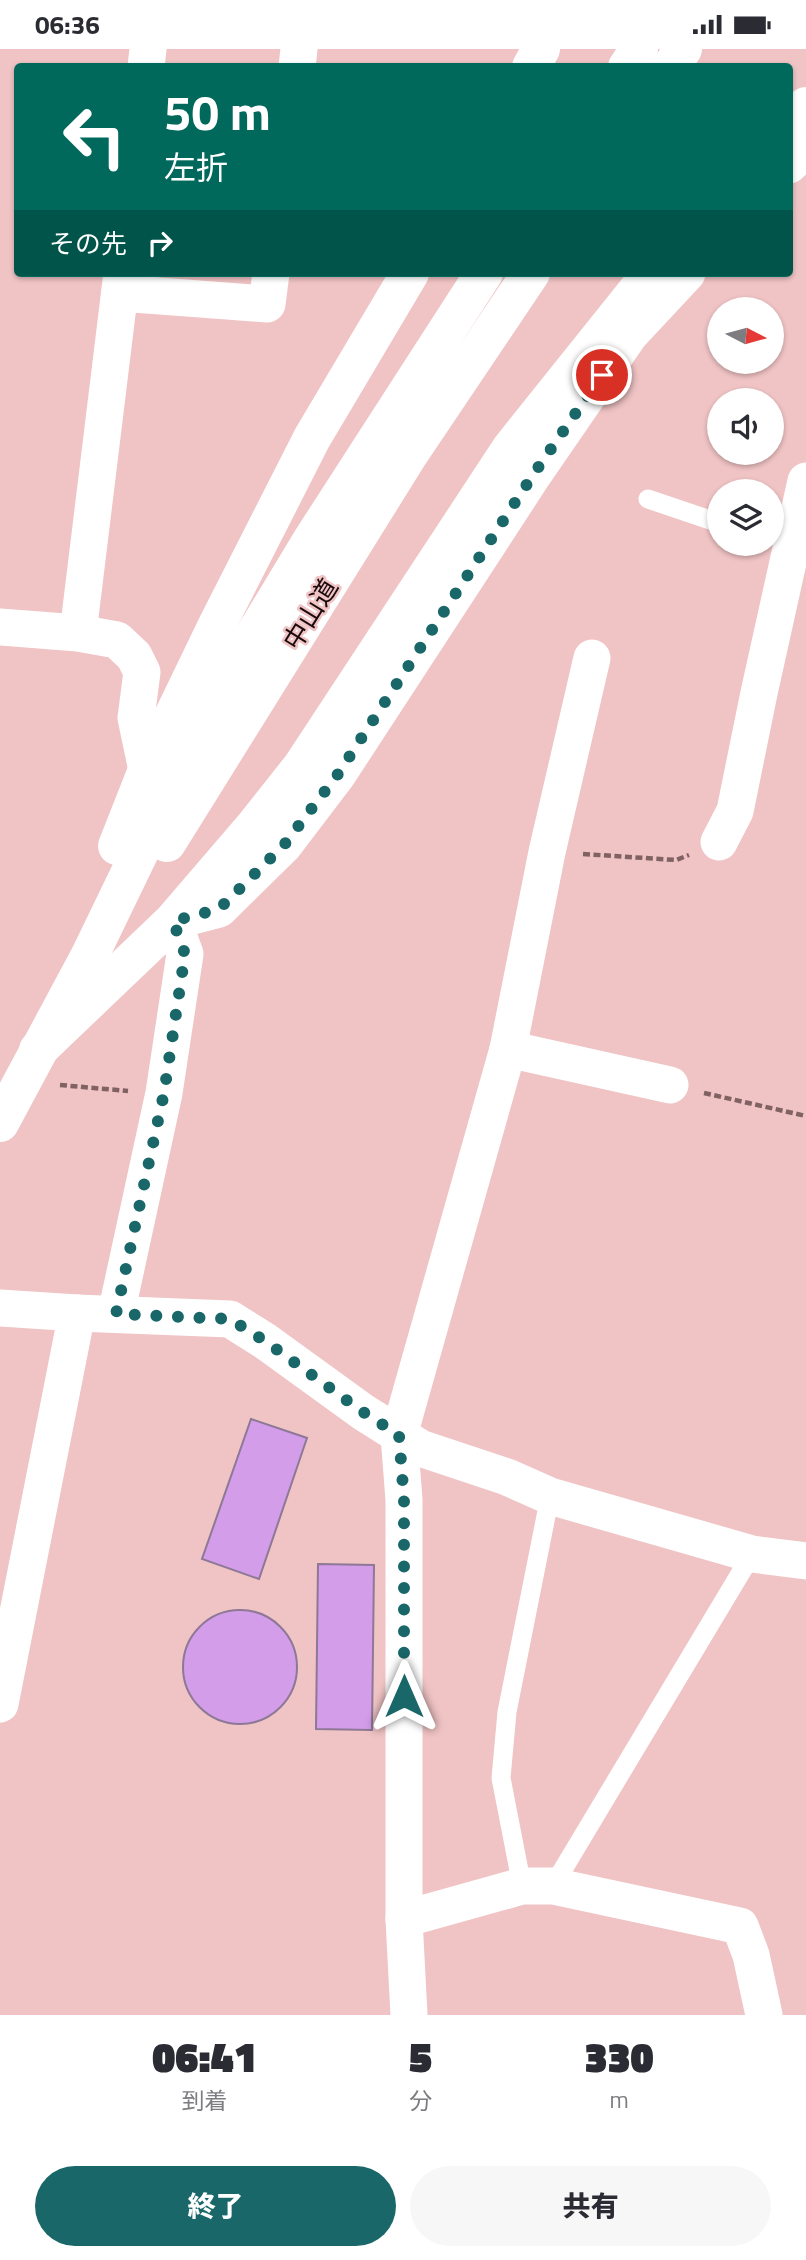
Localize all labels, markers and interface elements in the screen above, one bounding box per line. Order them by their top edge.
text: 06:36 [35,5,100,44]
text: 50 m [164,74,271,149]
icon: left [49,91,140,182]
text: 左折 [164,143,228,191]
text: その先 [49,224,127,263]
icon: right [141,224,179,262]
north arrow [707,297,784,375]
map controls [707,297,784,556]
pin [572,345,632,405]
icon: arrive [583,356,621,394]
button: sound [707,388,784,465]
button: layers [707,479,784,556]
street label: 中山道 [273,571,347,657]
position arrow [367,1659,441,1733]
text: 06:41 [152,2024,257,2088]
text: 5 [409,2024,432,2088]
text: 330 [584,2024,654,2088]
text: m [609,2082,629,2117]
text: 到着 [182,2083,228,2118]
text: 分 [409,2083,432,2118]
button: 終了 [35,2166,396,2246]
button: 共有 [410,2166,771,2246]

